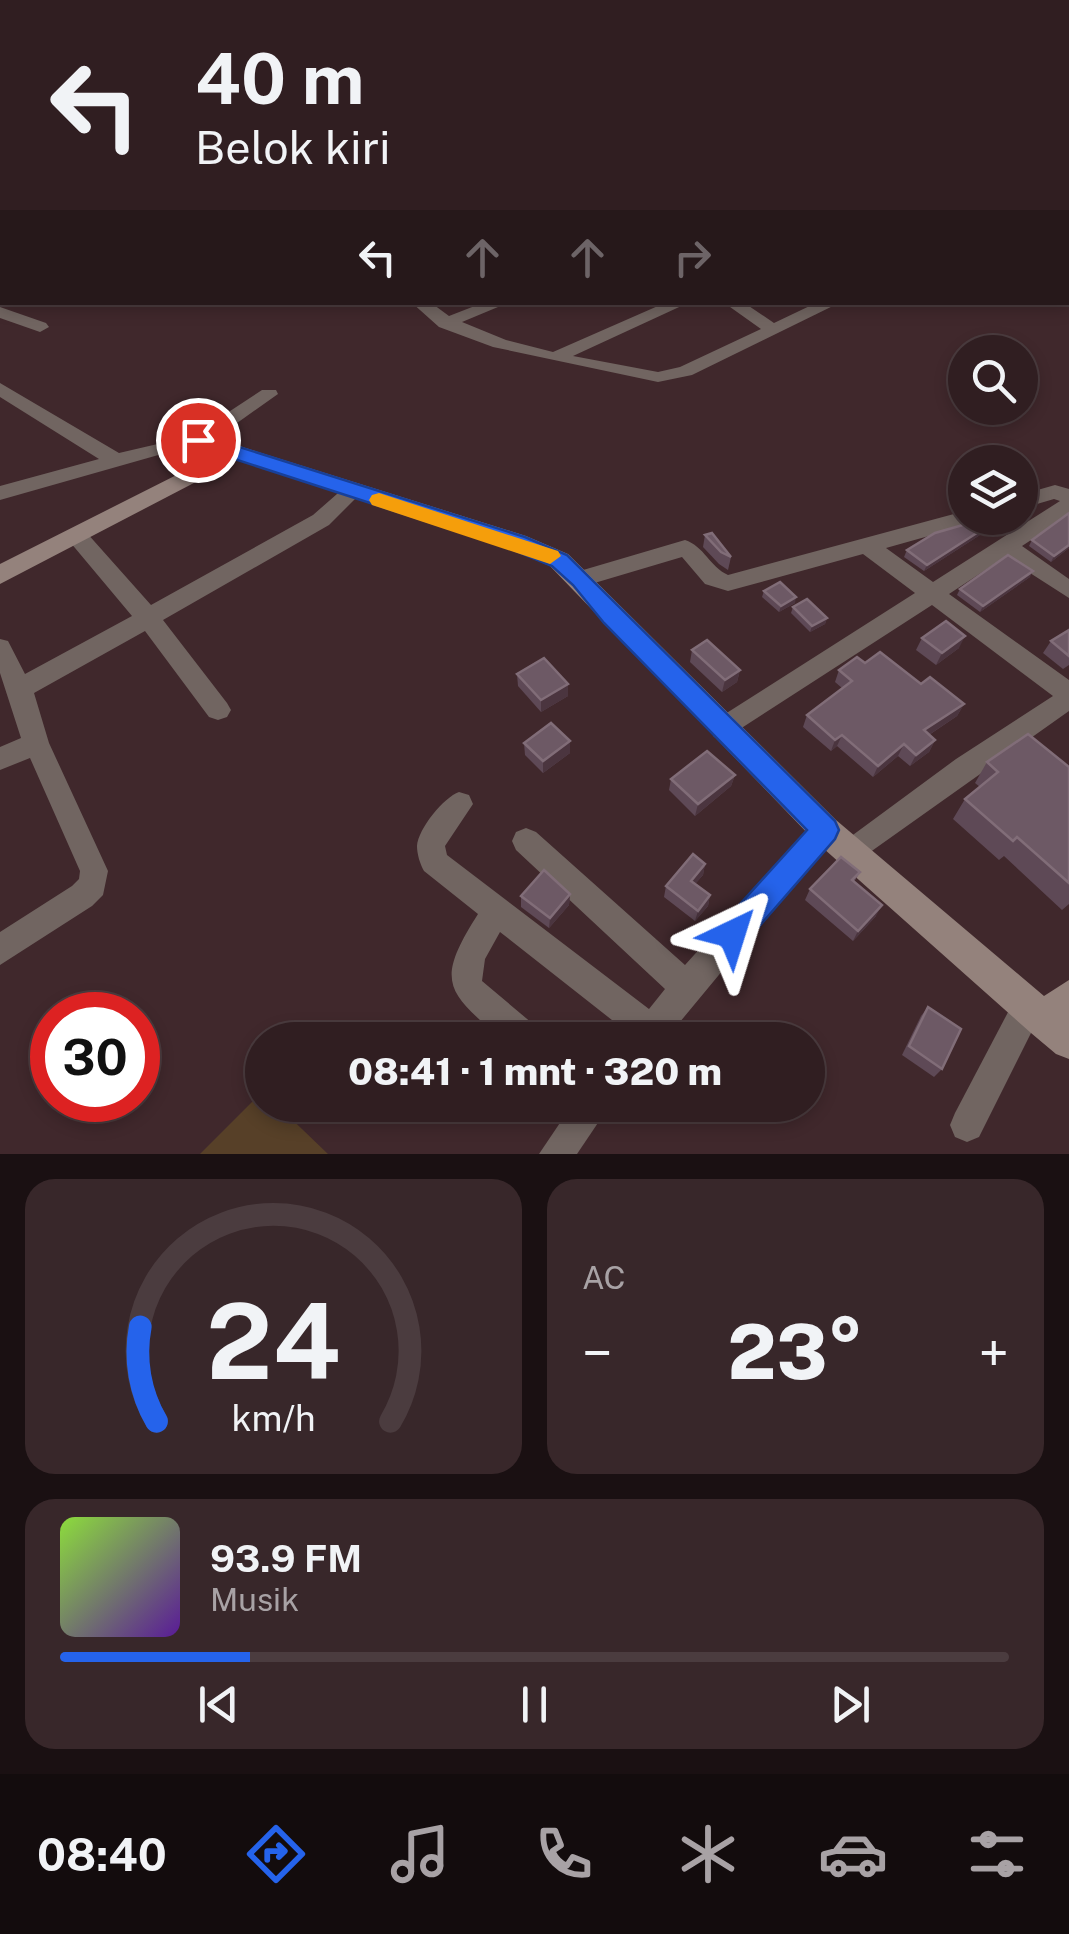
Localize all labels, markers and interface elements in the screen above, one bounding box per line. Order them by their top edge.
text: 40 m [195,37,365,120]
icon: left [30,40,160,170]
text: Belok kiri [195,121,390,174]
icon: left [350,230,405,285]
icon: ahead [455,230,510,285]
icon: ahead [560,230,615,285]
icon: right [665,230,720,285]
map controls [948,335,1038,535]
button: search [948,335,1038,425]
pin [156,398,241,483]
icon: arrive [171,413,226,468]
button: layers [948,445,1038,535]
position arrow [680,882,784,986]
speed limit sign: 30 [30,992,160,1122]
text: 08:41 · 1 mnt · 320 m [348,1049,722,1094]
text: AC [582,1259,626,1296]
text: 24 [206,1280,341,1402]
text: 23° [728,1308,863,1396]
text: − [582,1321,613,1385]
text: + [979,1321,1009,1385]
text: km/h [231,1397,316,1439]
text: 93.9 FM [210,1536,362,1581]
text: Musik [210,1581,299,1618]
icon: previous [191,1677,246,1732]
icon: pause [507,1677,562,1732]
icon: next [823,1677,878,1732]
icon: directions [241,1819,311,1889]
icon: music [385,1819,455,1889]
icon: phone [529,1819,599,1889]
icon: climate [673,1819,743,1889]
icon: car [818,1819,888,1889]
icon: filters [962,1819,1032,1889]
text: 08:40 [37,1828,167,1881]

